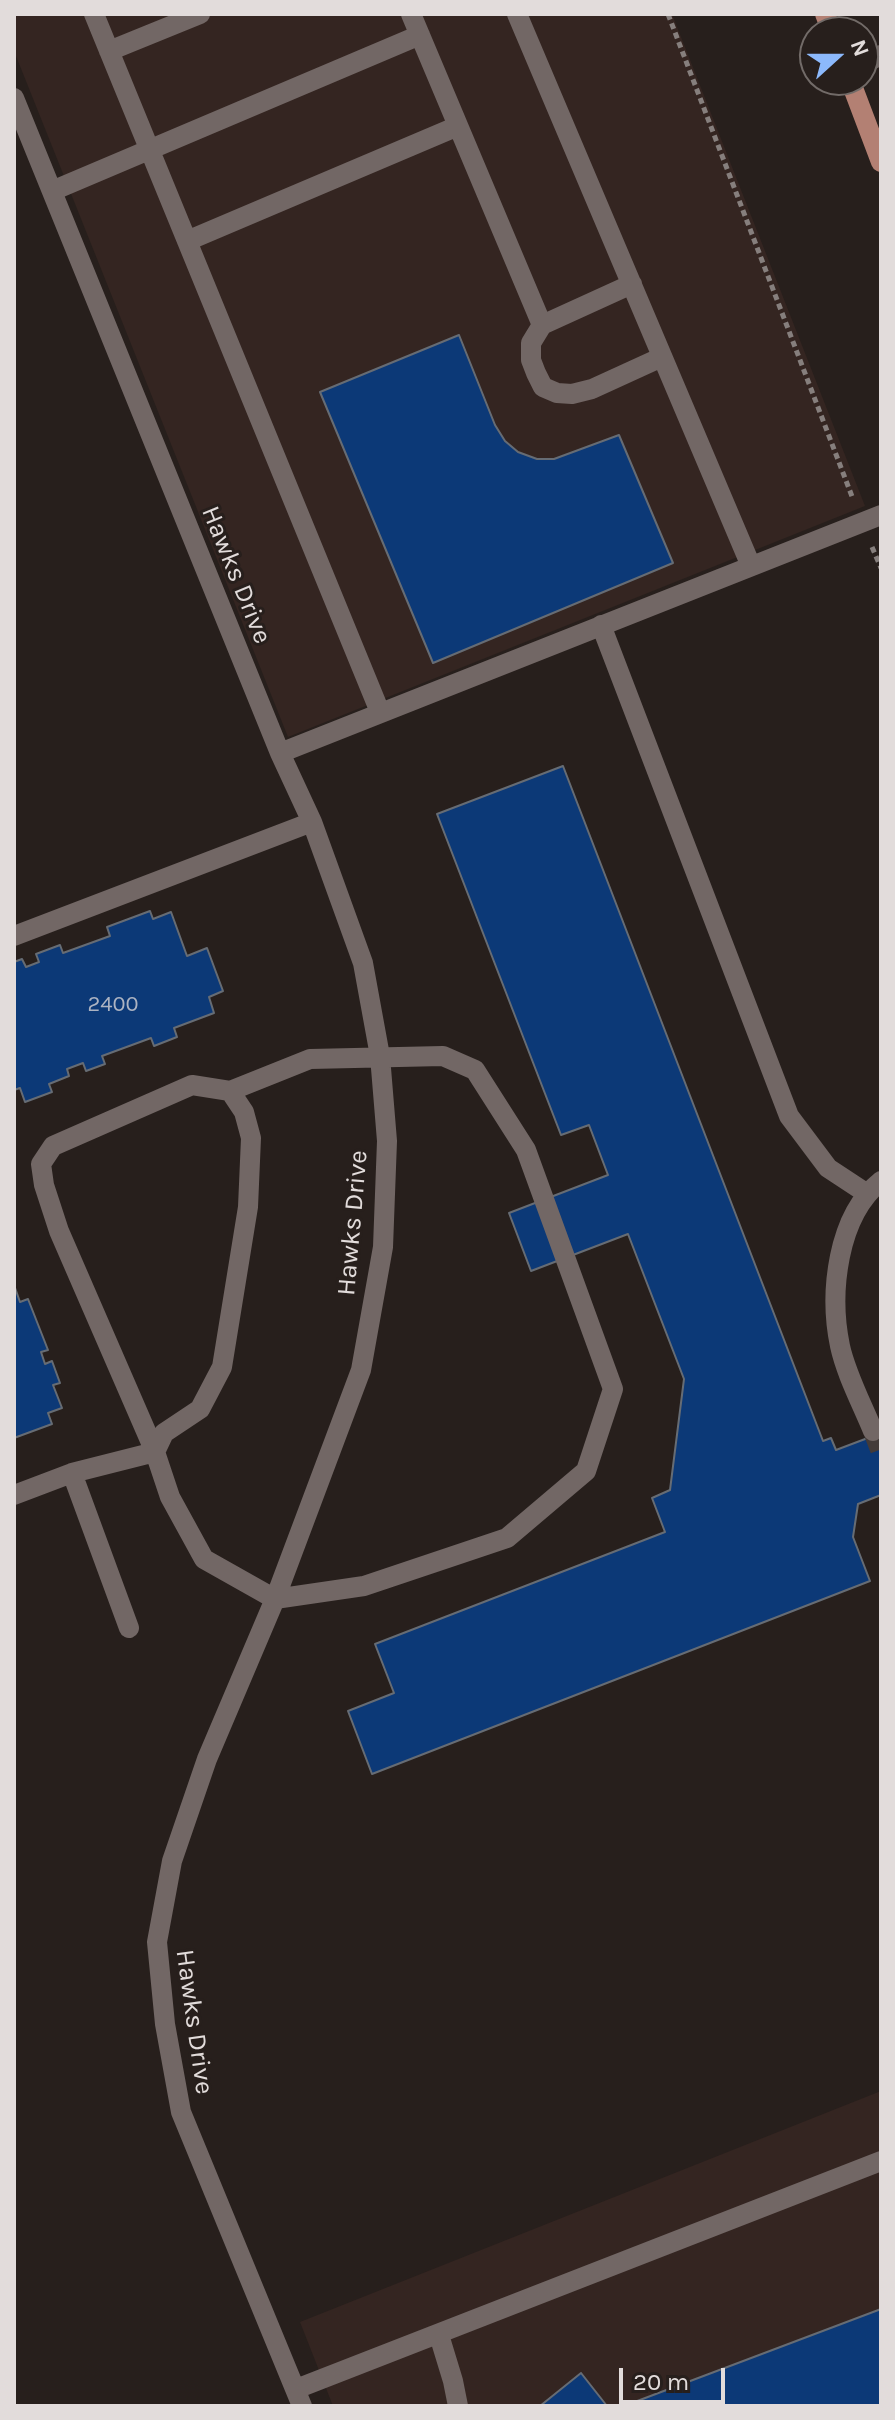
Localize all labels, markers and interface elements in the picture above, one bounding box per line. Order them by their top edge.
north arrow [799,16,879,96]
text: N [845,36,875,60]
street label: Hawks Drive [194,502,278,648]
house number: 2400 [87,992,139,1018]
street label: Hawks Drive [331,1149,375,1297]
street label: Hawks Drive [168,1948,220,2096]
scale bar [623,2352,729,2402]
text: 20 m [633,2368,689,2396]

